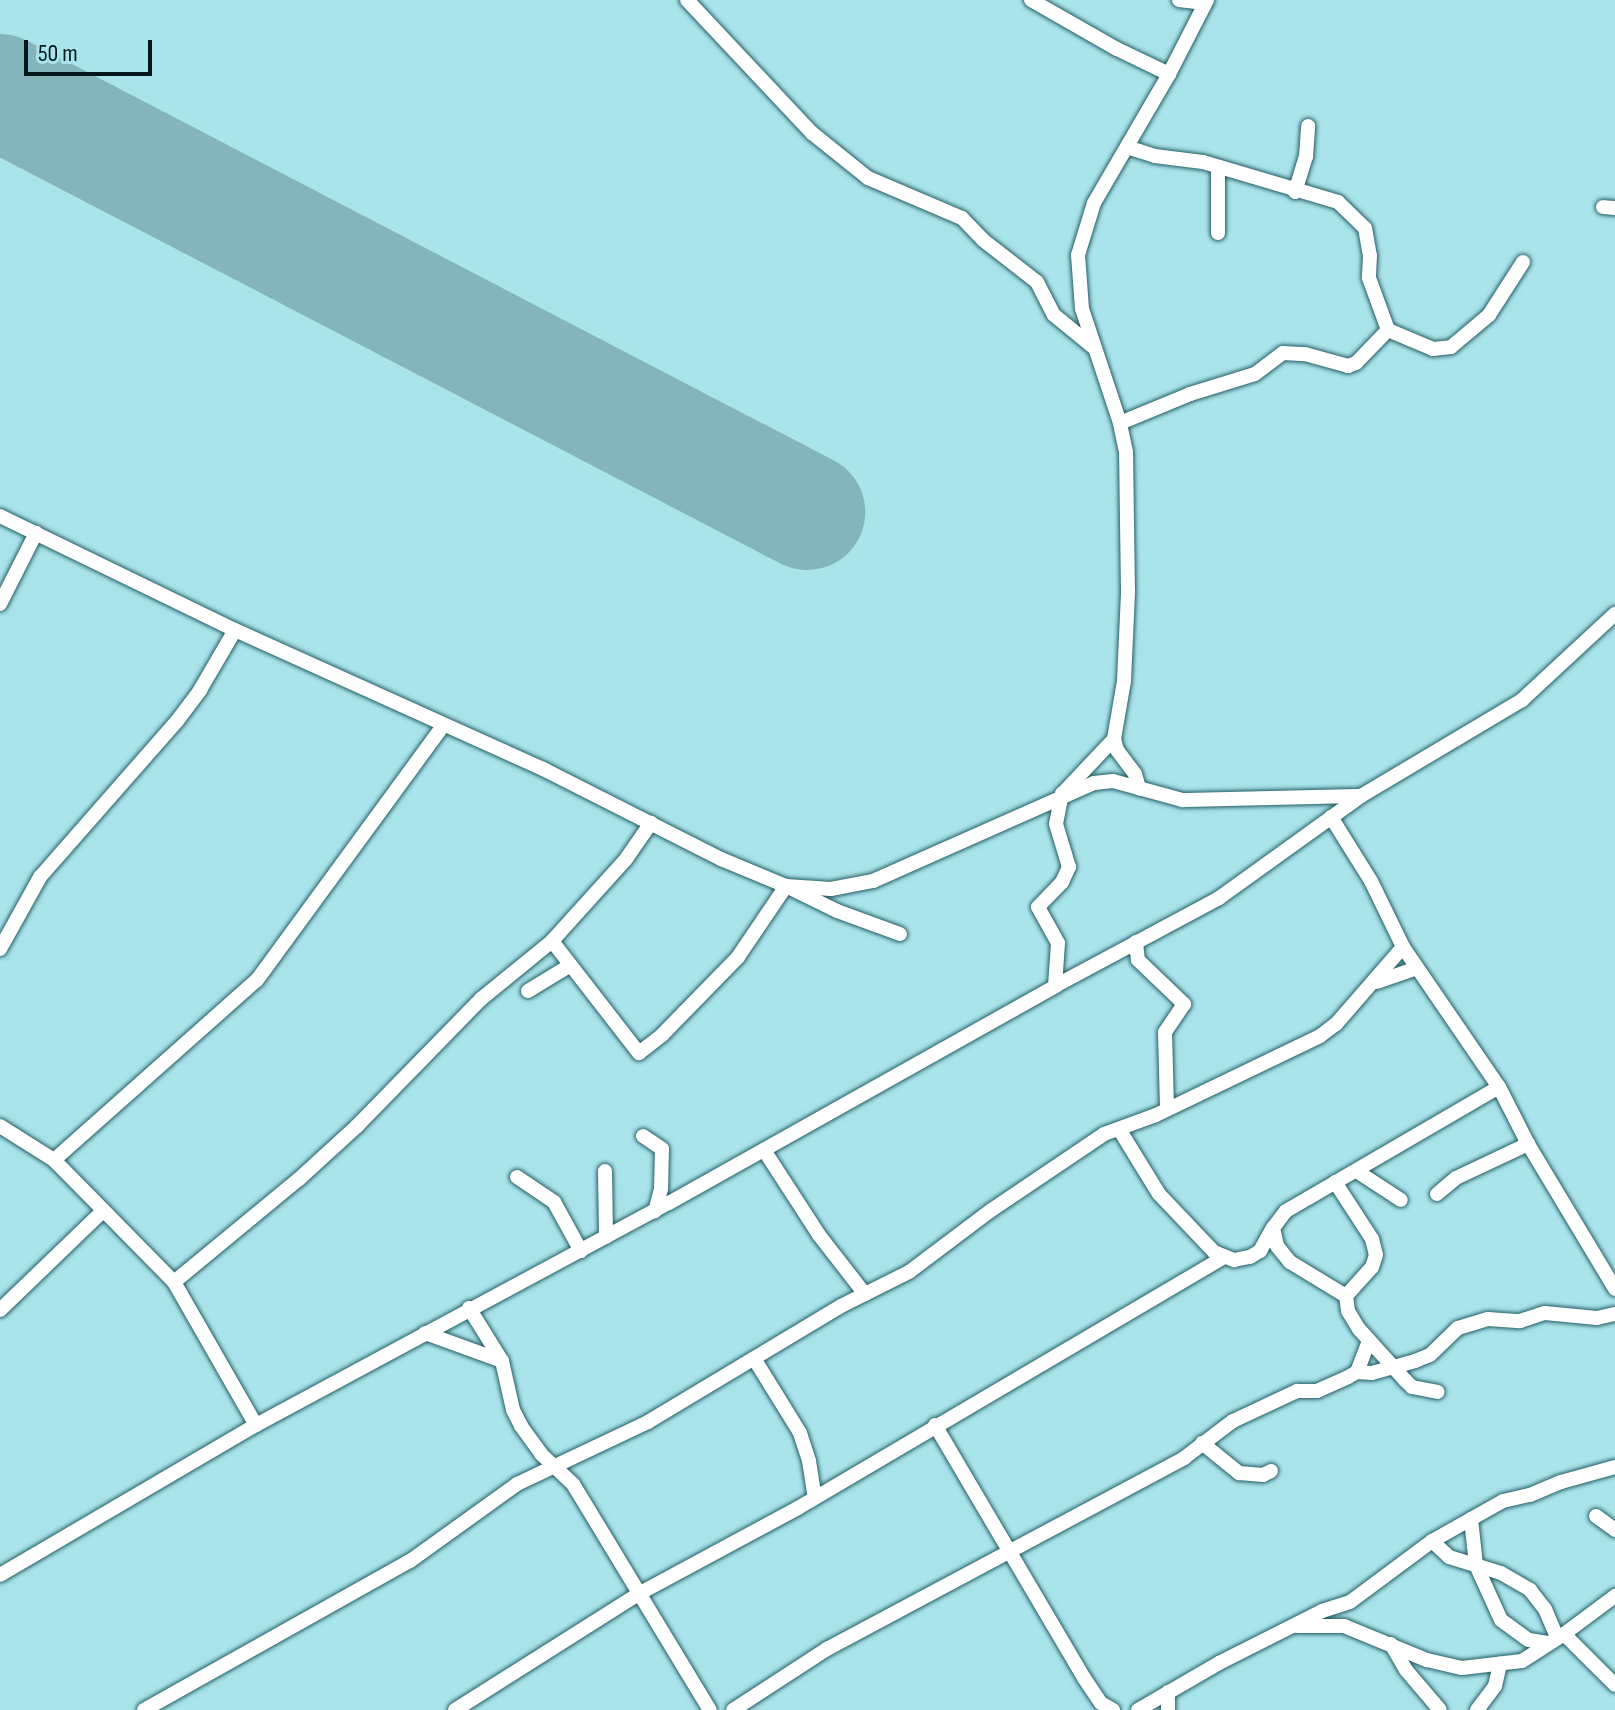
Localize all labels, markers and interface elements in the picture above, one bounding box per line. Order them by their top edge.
scale bar [28,24,156,74]
text: 50 m [38,39,78,68]

